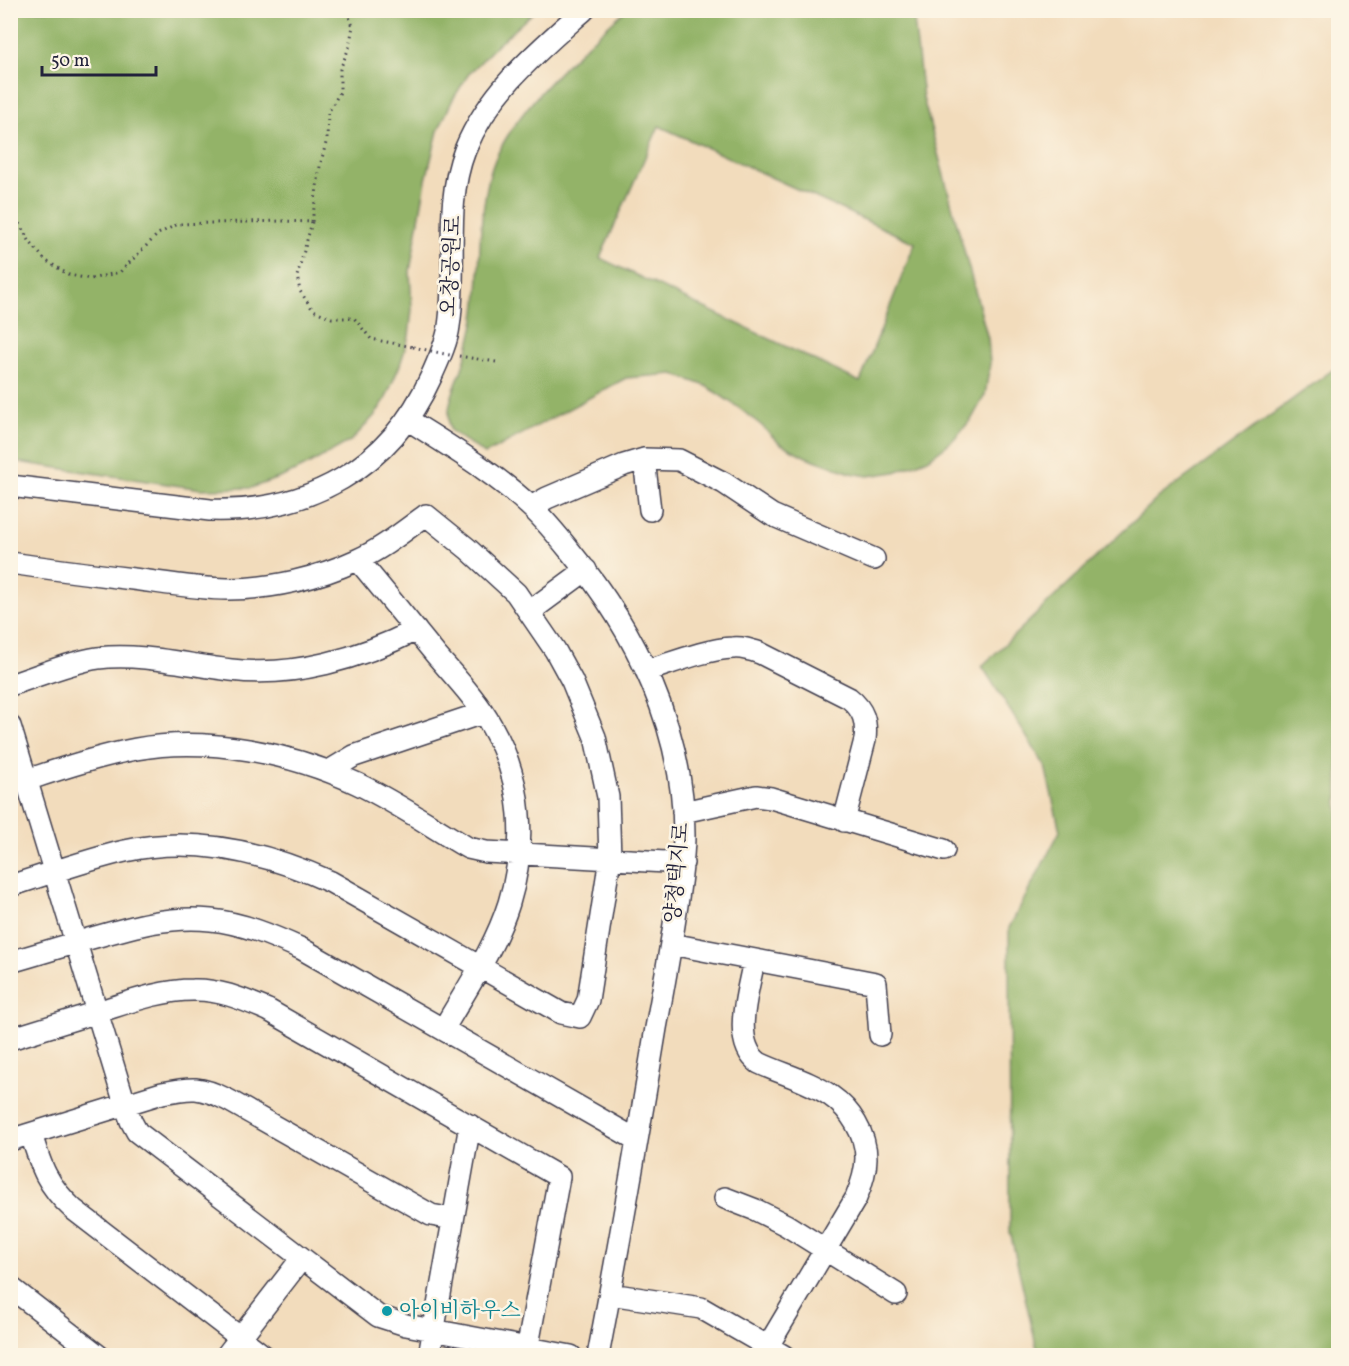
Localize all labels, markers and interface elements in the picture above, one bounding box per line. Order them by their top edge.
scale bar [42,39,156,77]
text: 50 m [51,49,90,74]
street label: 오창공원로 [435,215,469,317]
street label: 양청택지로 [659,821,697,925]
place label: 아이비하우스 [399,1297,521,1326]
marker: 아이비하우스 [380,1304,394,1318]

